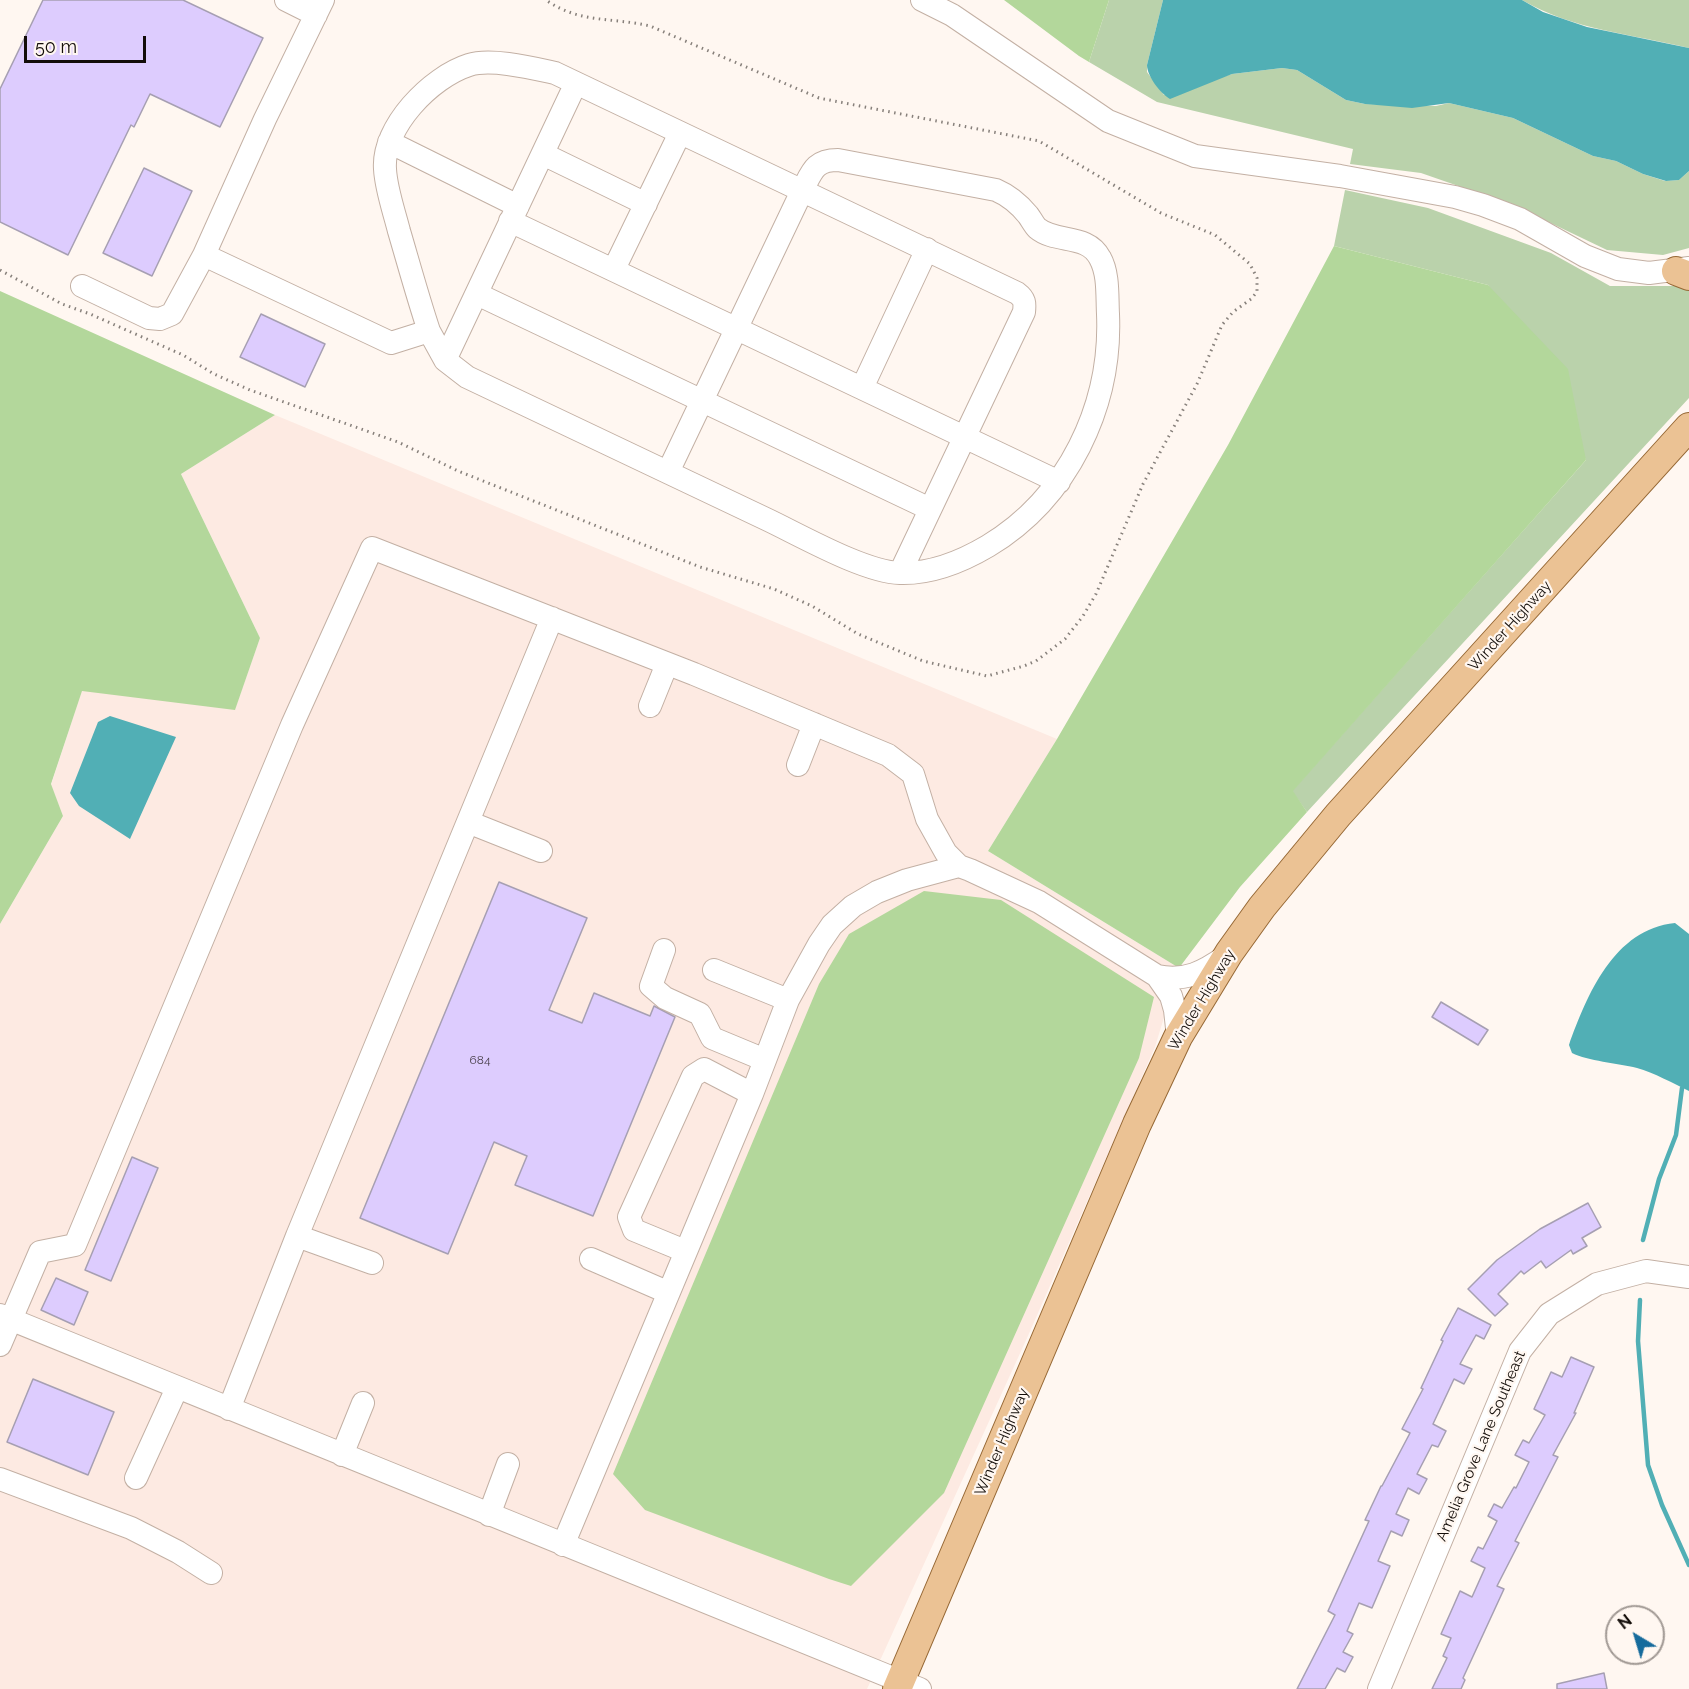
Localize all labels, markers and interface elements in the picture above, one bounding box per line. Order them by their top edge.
scale bar [27,24,148,62]
text: 50 m [35,36,77,57]
street label: Winder Highway [1465,577,1555,675]
street label: Winder Highway [1165,946,1239,1054]
house number: 684 [470,1053,490,1067]
street label: Amelia Grove Lane Southeast [1433,1348,1529,1544]
street label: Winder Highway [971,1385,1033,1499]
north arrow [1605,1605,1665,1665]
text: N [1614,1611,1636,1633]

